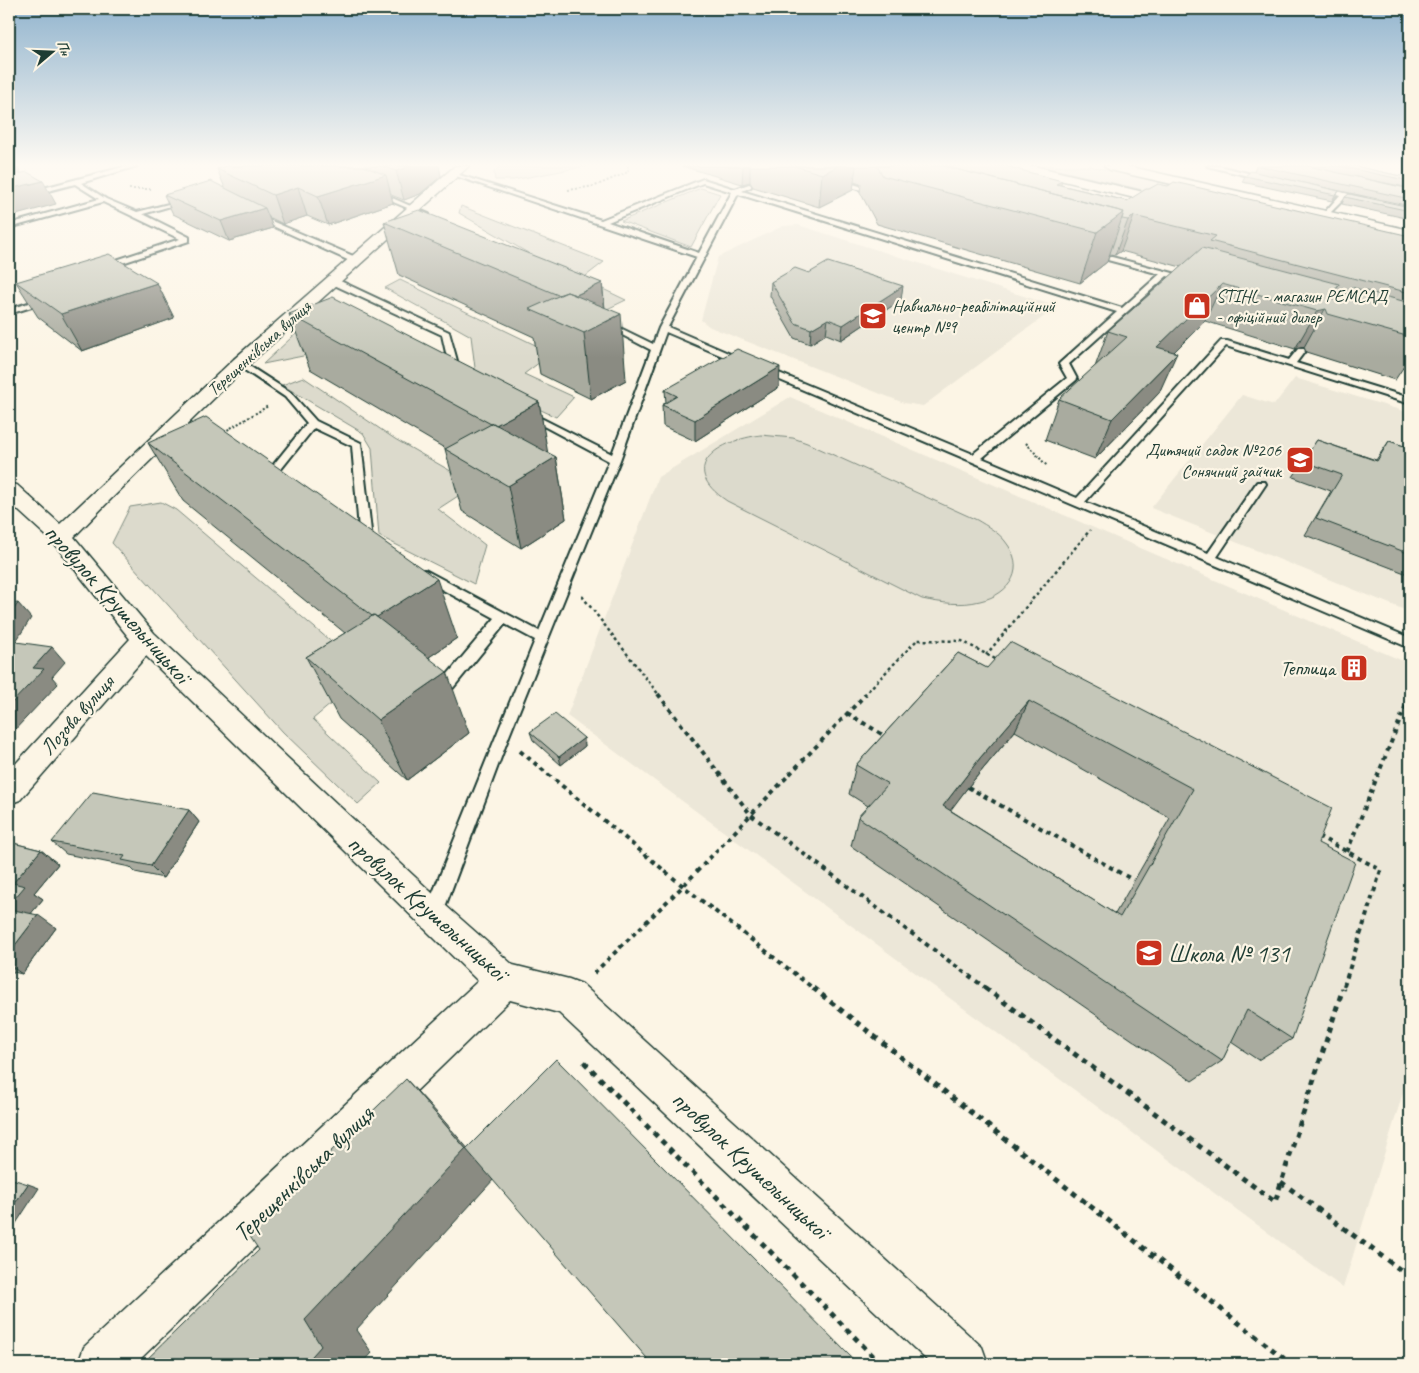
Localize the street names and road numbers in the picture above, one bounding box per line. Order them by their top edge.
street label: Терещенківська вулиця [202,295,317,400]
street label: провулок Крушельницької [37,517,200,694]
street label: Лозова вулиця [35,669,121,761]
street label: провулок Крушельницької [341,827,517,991]
street label: провулок Крушельницької [665,1083,839,1249]
street label: Терещенківська вулиця [226,1098,382,1249]

